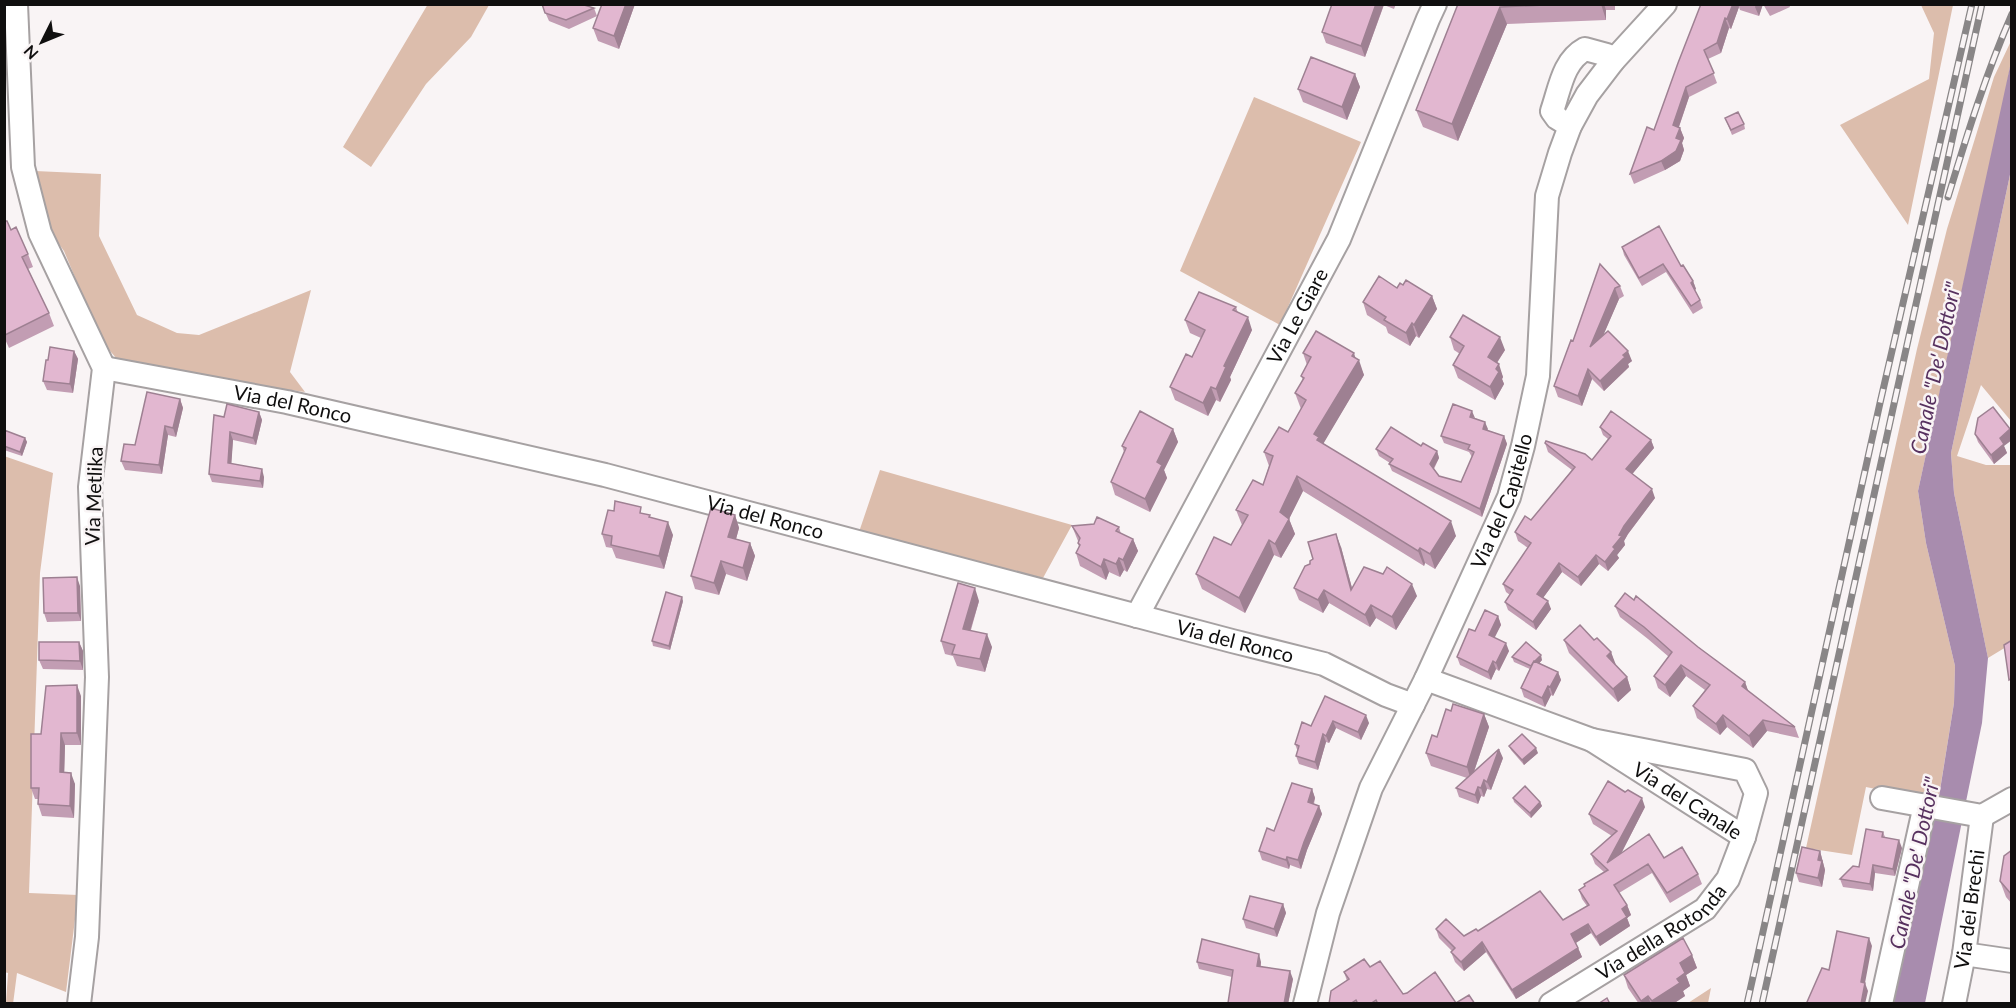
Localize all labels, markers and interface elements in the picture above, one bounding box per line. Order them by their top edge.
north arrow [12,12,72,72]
text: N [20,42,42,64]
street label: Via Le Giare [1261,264,1332,368]
water label: Canale "De' Dottori" [1904,279,1965,456]
street label: Via del Ronco [232,379,354,427]
street label: Via del Capitello [1465,431,1536,572]
street label: Via Metlika [79,446,107,546]
street label: Via del Ronco [704,489,827,543]
street label: Via del Ronco [1174,614,1296,667]
street label: Via del Canale [1629,756,1747,844]
water label: Canale "De' Dottori" [1883,774,1944,951]
street label: Via dei Brechi [1948,848,1989,971]
street label: Via della Rotonda [1591,879,1731,984]

